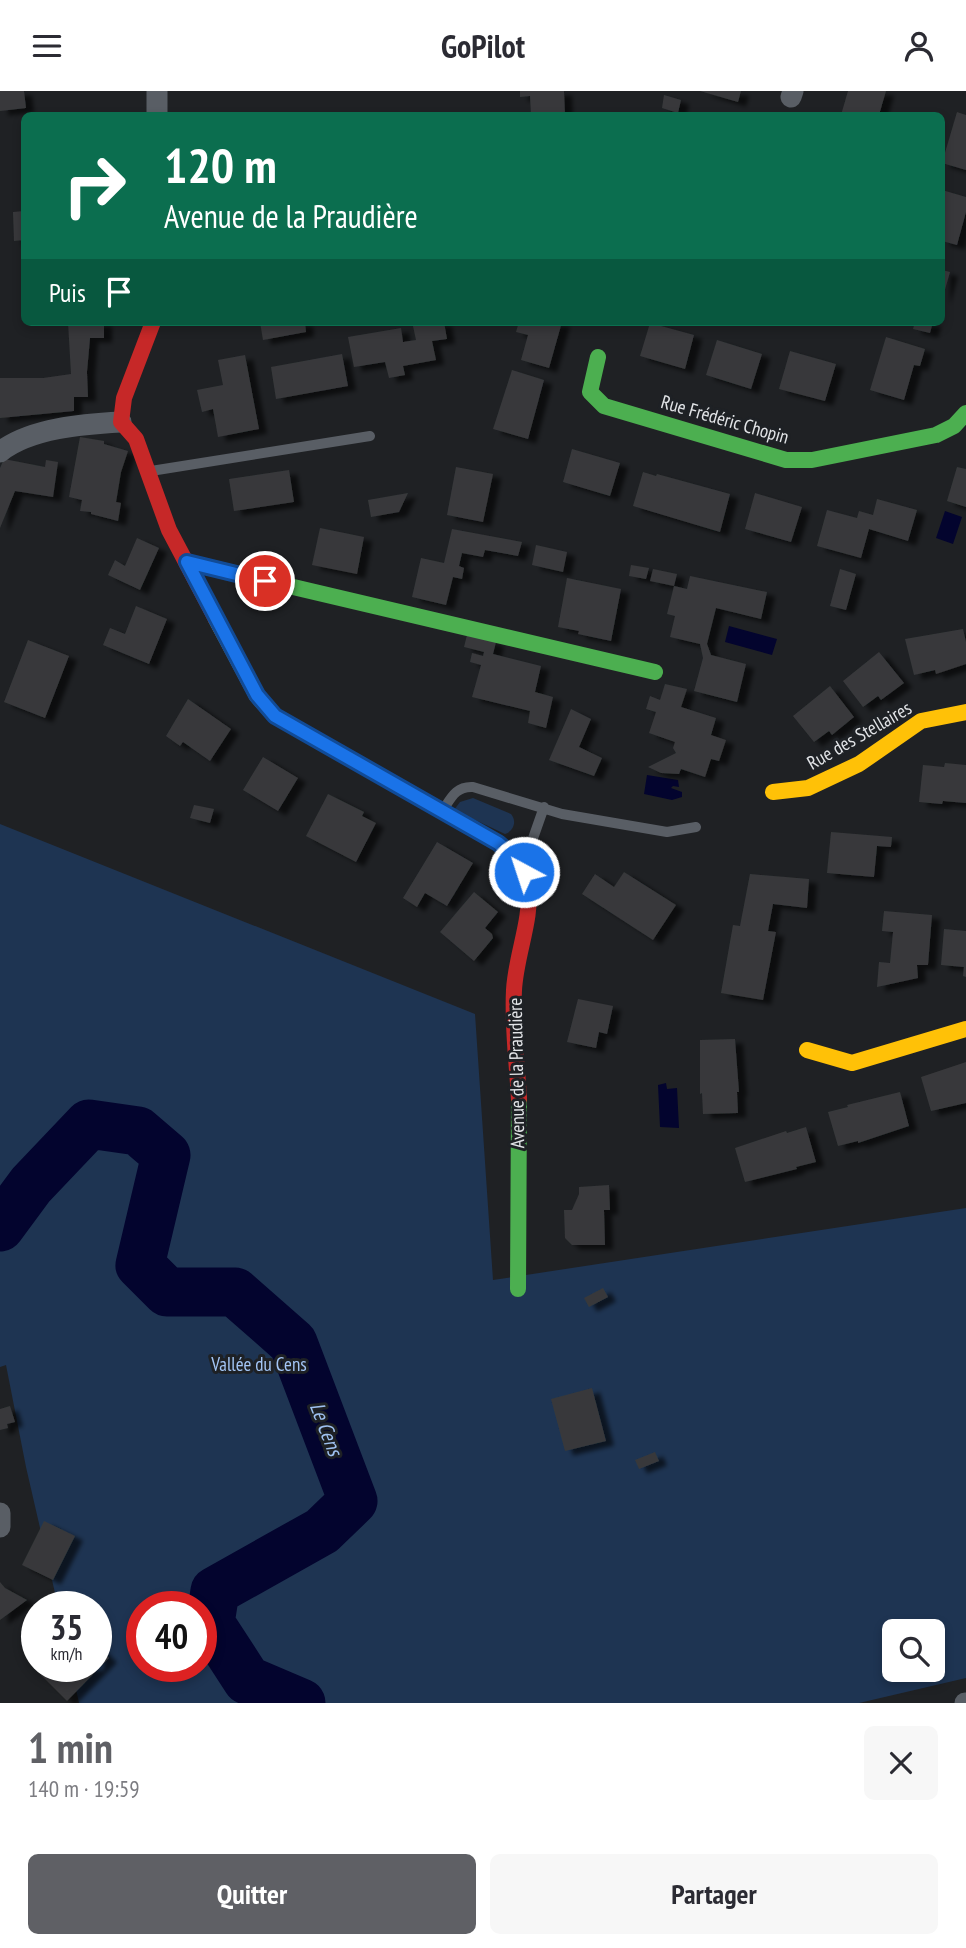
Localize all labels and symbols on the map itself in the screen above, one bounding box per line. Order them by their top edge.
street label: Rue Frédéric Chopin [658,389,792,449]
pin [235,551,295,611]
street label: Rue des Stellaires [802,695,916,775]
position arrow [487,835,561,909]
street label: Avenue de la Praudière [503,997,529,1149]
park label: Vallée du Cens [210,1352,307,1376]
water label: Le Cens [304,1398,350,1461]
speed limit sign: 40 [126,1591,217,1682]

